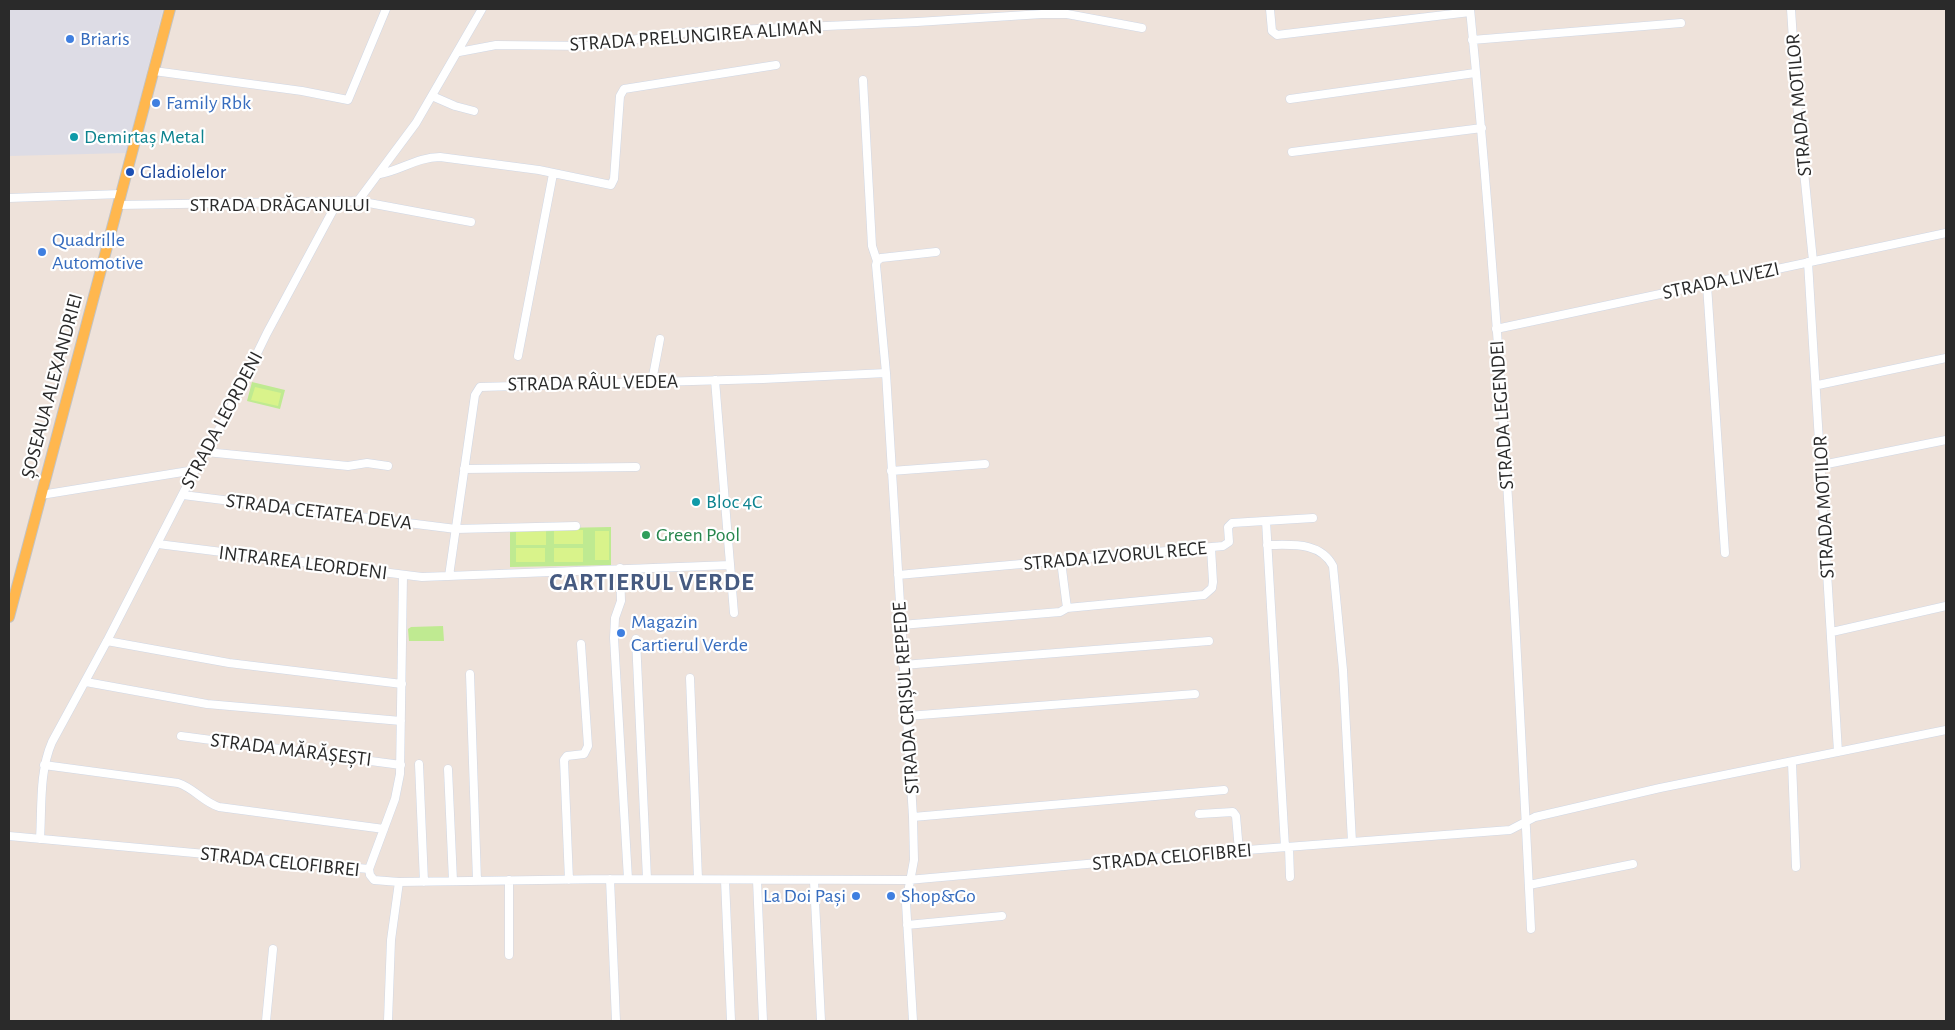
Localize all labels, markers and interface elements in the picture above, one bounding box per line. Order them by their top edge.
street label: STRADA PRELUNGIREA ALIMAN [569,15,823,57]
place label: Briaris [80,27,130,51]
marker: Briaris [64,33,76,45]
street label: STRADA MOTILOR [1781,33,1817,177]
place label: Family Rbk [166,91,251,115]
marker: Family Rbk [150,97,162,109]
place label: Demirtaș Metal [84,125,205,149]
marker: Demirtaș Metal [68,131,80,143]
place label: Gladiolelor [140,160,226,184]
marker: Gladiolelor [124,166,136,178]
street label: STRADA DRĂGANULUI [190,193,370,217]
place label: Quadrille Automotive [52,228,143,275]
marker: Quadrille Automotive [36,246,48,258]
street label: STRADA LIVEZI [1660,257,1782,305]
street label: ȘOSEAUA ALEXANDRIEI [16,291,88,481]
street label: STRADA LEGENDEI [1485,339,1519,491]
street label: STRADA LEORDENI [176,347,268,493]
street label: STRADA RÂUL VEDEA [508,370,678,396]
street label: STRADA MOTILOR [1808,435,1840,579]
street label: STRADA CETATEA DEVA [224,489,414,535]
place label: Bloc 4C [706,490,763,514]
marker: Bloc 4C [690,496,702,508]
place label: Green Pool [656,523,740,547]
marker: Green Pool [640,529,652,541]
street label: STRADA IZVORUL RECE [1022,536,1208,576]
street label: INTRAREA LEORDENI [217,541,389,585]
district label: CARTIERUL VERDE [547,567,757,597]
street label: STRADA CRIȘUL REPEDE [887,601,925,795]
place label: Magazin Cartierul Verde [631,610,748,657]
marker: Magazin Cartierul Verde [615,627,627,639]
street label: STRADA MĂRĂȘEȘTI [209,728,373,772]
street label: STRADA CELOFIBREI [1091,838,1253,876]
street label: STRADA CELOFIBREI [199,842,361,882]
place label: La Doi Pași [763,884,846,908]
place label: Shop&Go [901,884,976,908]
marker: La Doi Pași [850,890,862,902]
marker: Shop&Go [885,890,897,902]

